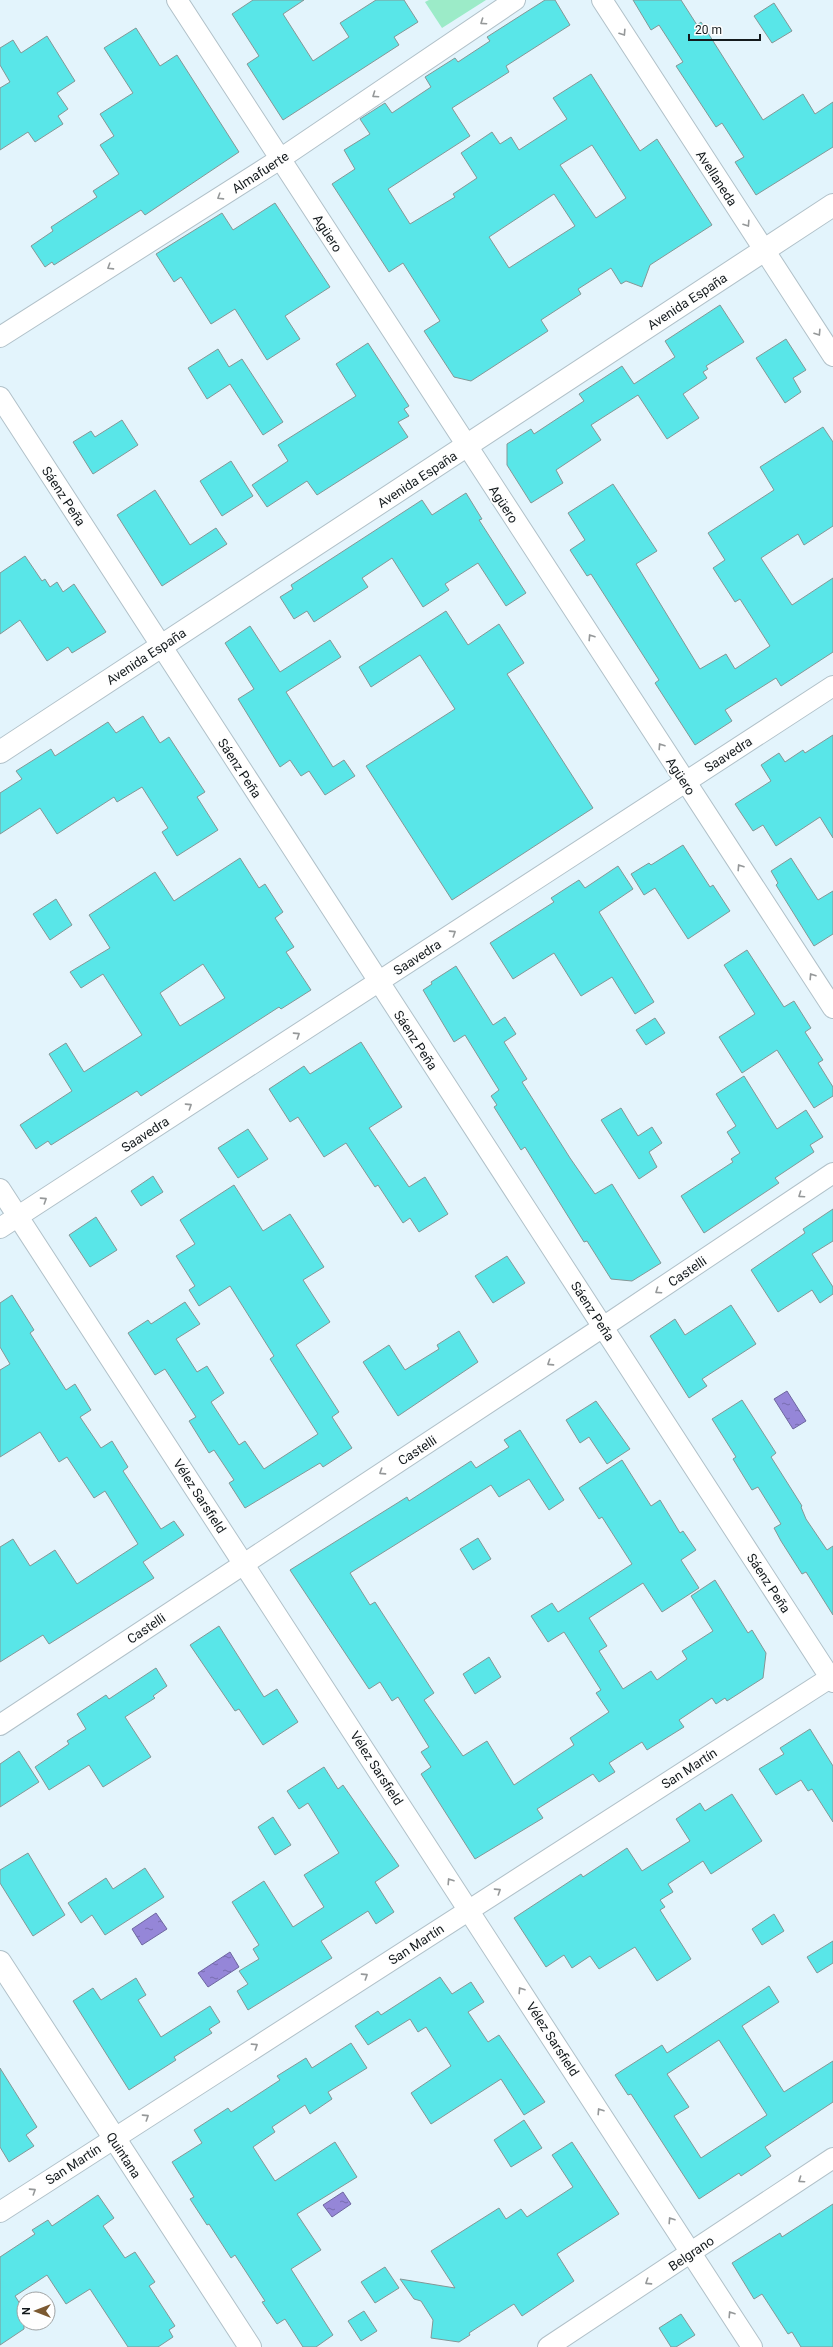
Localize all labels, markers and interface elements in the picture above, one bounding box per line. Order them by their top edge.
scale bar [689,16,760,42]
one-way arrow [480,17,487,25]
text: 20 m [695,23,722,37]
one-way arrow [618,29,626,36]
one-way arrow [373,90,380,97]
street label: Almafuerte [229,148,292,196]
street label: Avellaneda [693,148,740,209]
one-way arrow [217,192,224,200]
street label: Agüero [310,212,345,255]
one-way arrow [742,220,749,227]
one-way arrow [107,262,114,270]
street label: Avenida España [645,270,730,333]
one-way arrow [813,329,821,336]
street label: Avenida España [375,448,460,511]
street label: Sáenz Peña [39,464,88,529]
street label: Agüero [486,483,521,526]
street label: Avenida España [104,625,189,688]
one-way arrow [588,634,595,641]
street label: Saavedra [702,734,755,775]
street label: Sáenz Peña [215,736,264,801]
one-way arrow [659,744,666,751]
street label: Agüero [663,755,698,798]
one-way arrow [737,864,745,871]
one-way arrow [449,930,456,938]
street label: Saavedra [391,937,444,978]
one-way arrow [809,973,816,980]
street label: Sáenz Peña [391,1008,440,1073]
one-way arrow [293,1032,300,1039]
one-way arrow [184,1103,191,1110]
street label: Saavedra [119,1114,172,1155]
one-way arrow [798,1190,805,1197]
one-way arrow [40,1197,47,1204]
street label: Castelli [665,1253,709,1290]
street label: Sáenz Peña [568,1279,617,1344]
one-way arrow [655,1286,662,1294]
one-way arrow [547,1358,554,1365]
street label: Castelli [395,1432,439,1468]
street label: Vélez Sarsfield [170,1456,229,1536]
one-way arrow [380,1468,387,1475]
street label: Sáenz Peña [744,1551,793,1616]
street label: Castelli [124,1610,168,1647]
street label: Vélez Sarsfield [347,1728,406,1808]
street label: San Martín [659,1745,720,1792]
one-way arrow [447,1878,455,1885]
one-way arrow [494,1888,501,1896]
street label: San Martín [386,1921,447,1968]
one-way arrow [361,1974,368,1981]
one-way arrow [518,1987,526,1994]
street label: Vélez Sarsfield [523,1999,582,2079]
one-way arrow [251,2044,258,2051]
one-way arrow [597,2108,604,2115]
one-way arrow [142,2114,149,2121]
street label: Quintana [103,2129,144,2181]
street label: San Martín [43,2141,104,2188]
one-way arrow [798,2175,805,2182]
one-way arrow [28,2189,35,2196]
one-way arrow [668,2217,675,2224]
street label: Belgrano [666,2233,717,2274]
one-way arrow [645,2277,652,2284]
north arrow [16,2291,56,2331]
text: N [20,2307,33,2315]
one-way arrow [729,2311,736,2318]

